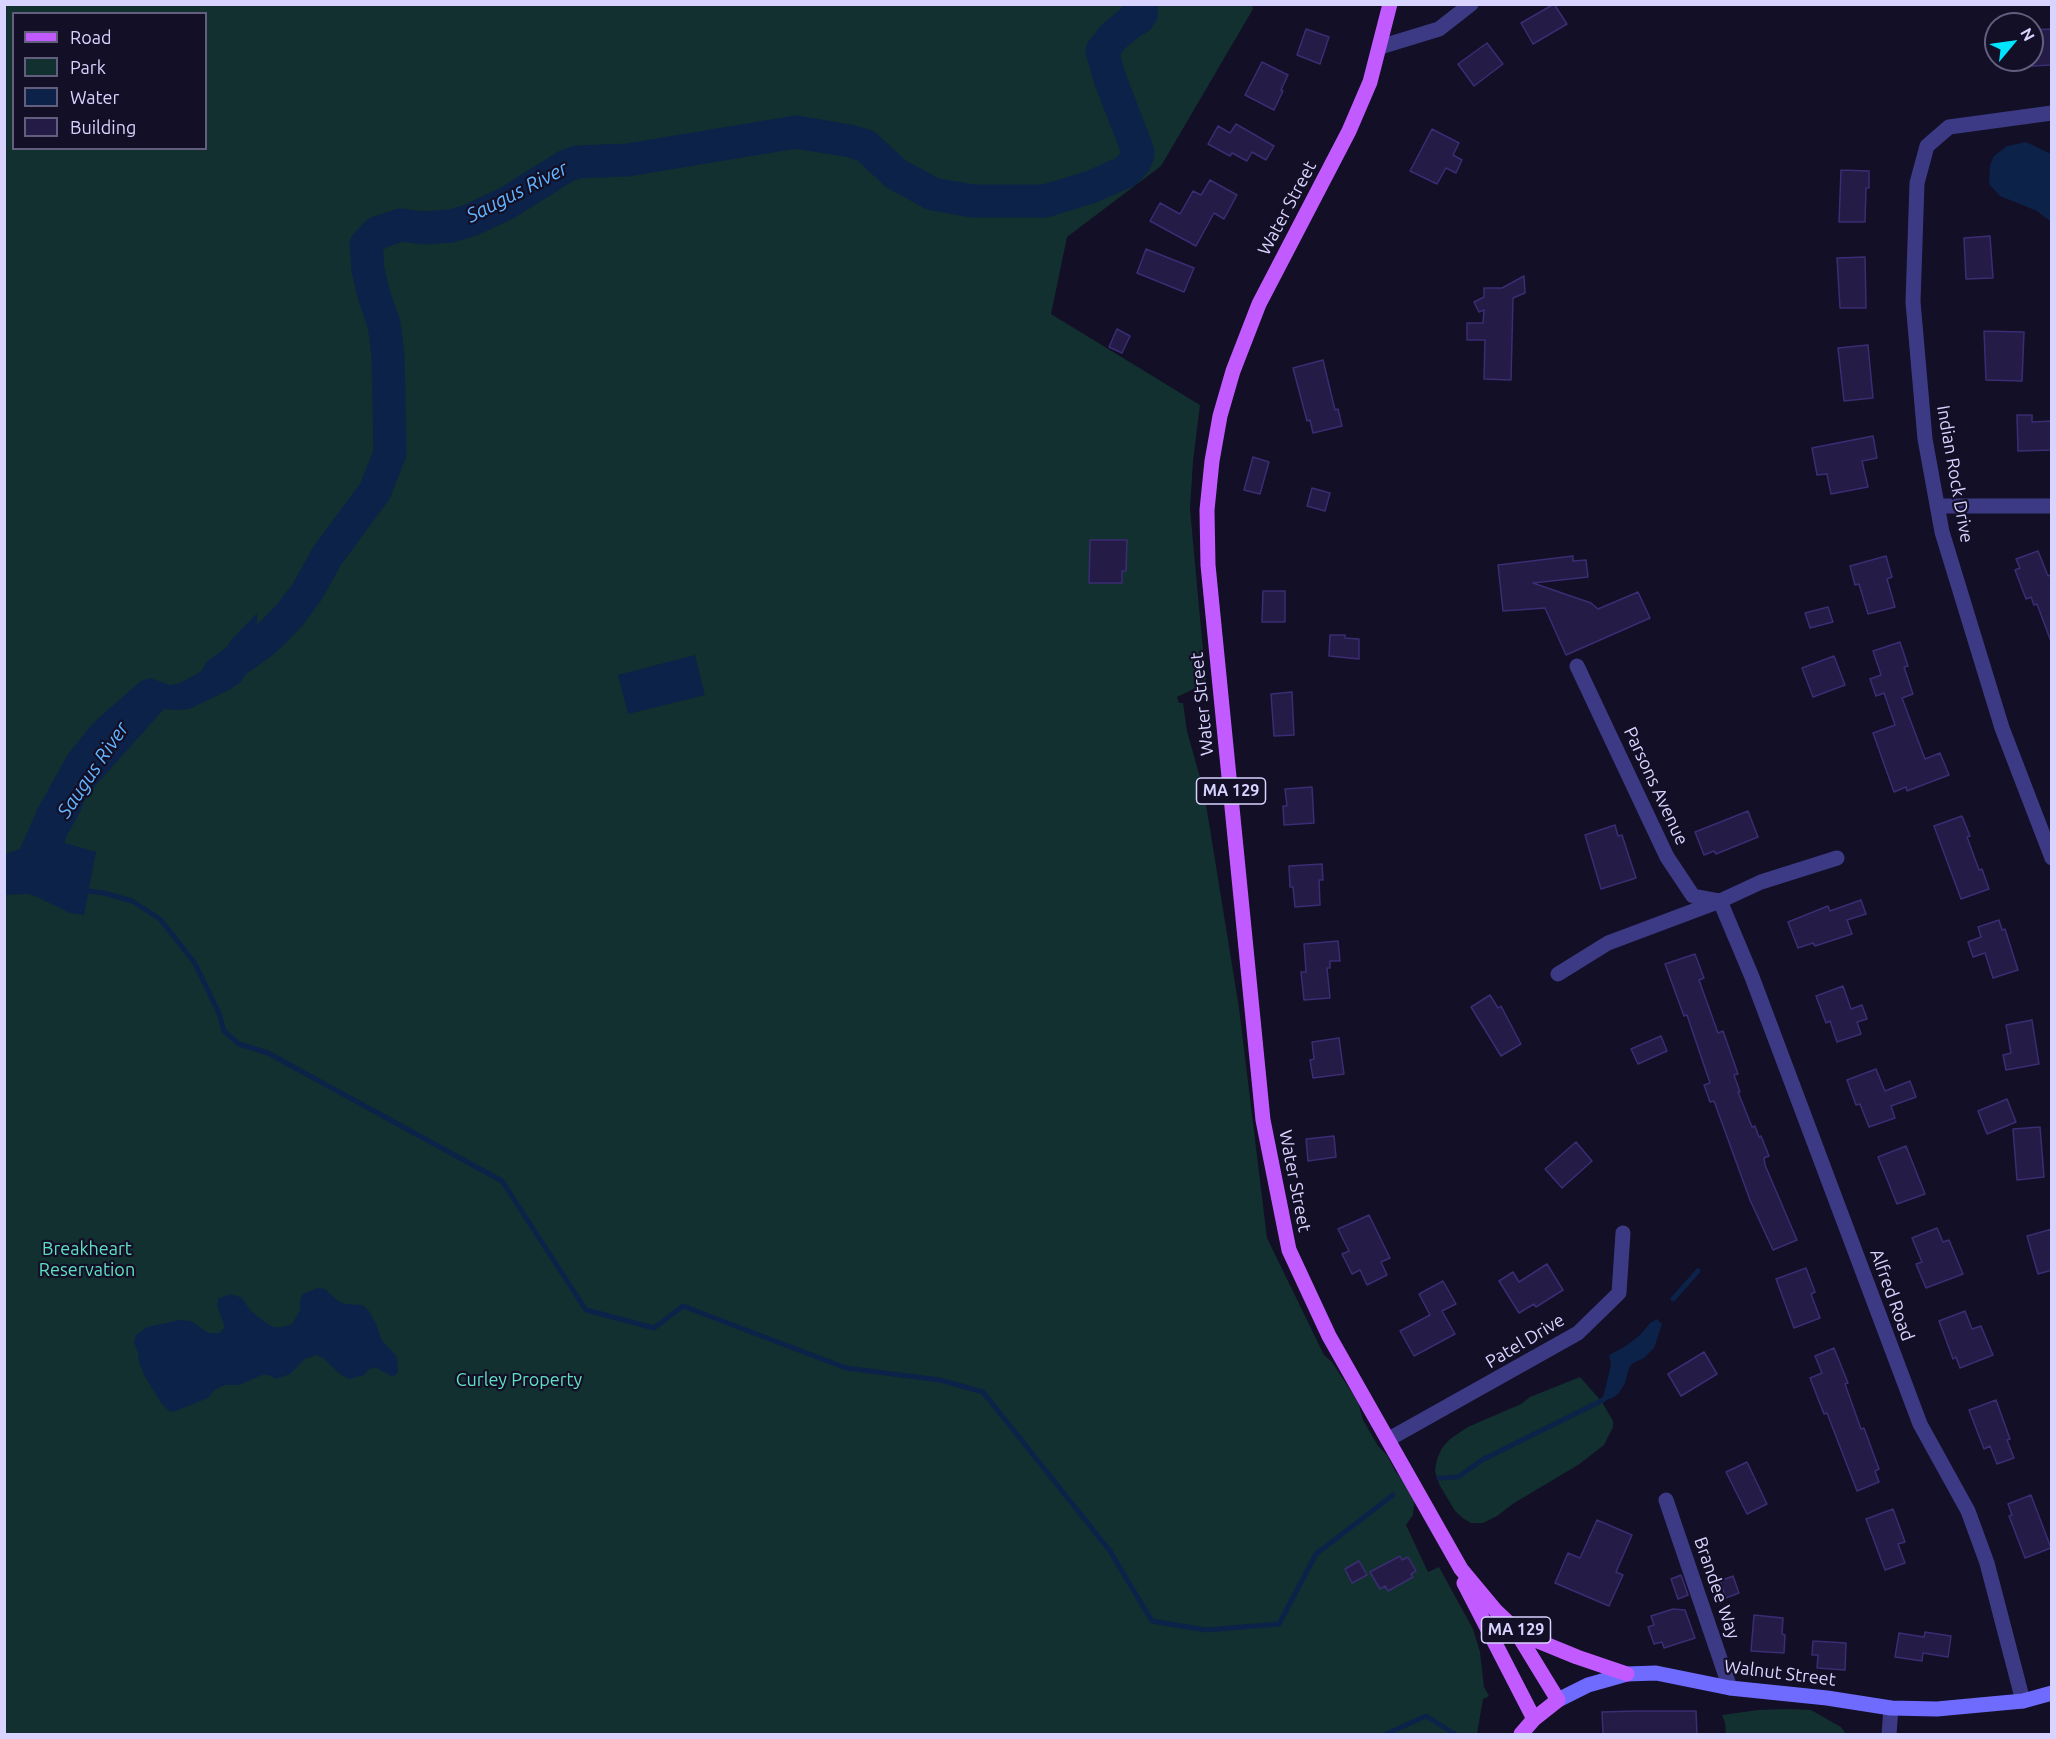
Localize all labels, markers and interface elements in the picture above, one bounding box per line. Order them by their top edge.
legend [12,12,207,150]
north arrow [1984,12,2044,72]
text: N [2017,25,2039,44]
text: Road [70,27,112,47]
text: Park [70,57,106,77]
text: Water [70,87,119,107]
text: Building [70,117,136,137]
water label: Saugus River [462,156,572,228]
street label: Water Street [1253,157,1321,259]
street label: Indian Rock Drive [1932,404,1978,544]
street label: Water Street [1186,651,1218,757]
water label: Saugus River [52,717,134,823]
street label: Parsons Avenue [1619,723,1693,849]
road number: MA 129 [1196,778,1266,804]
street label: Water Street [1275,1128,1315,1234]
park label: Breakheart Reservation [39,1238,135,1280]
street label: Alfred Road [1865,1246,1919,1344]
street label: Patel Drive [1482,1309,1568,1373]
park label: Curley Property [456,1369,582,1391]
street label: Brandee Way [1689,1534,1745,1642]
road number: MA 129 [1482,1617,1550,1643]
street label: Walnut Street [1723,1655,1837,1691]

